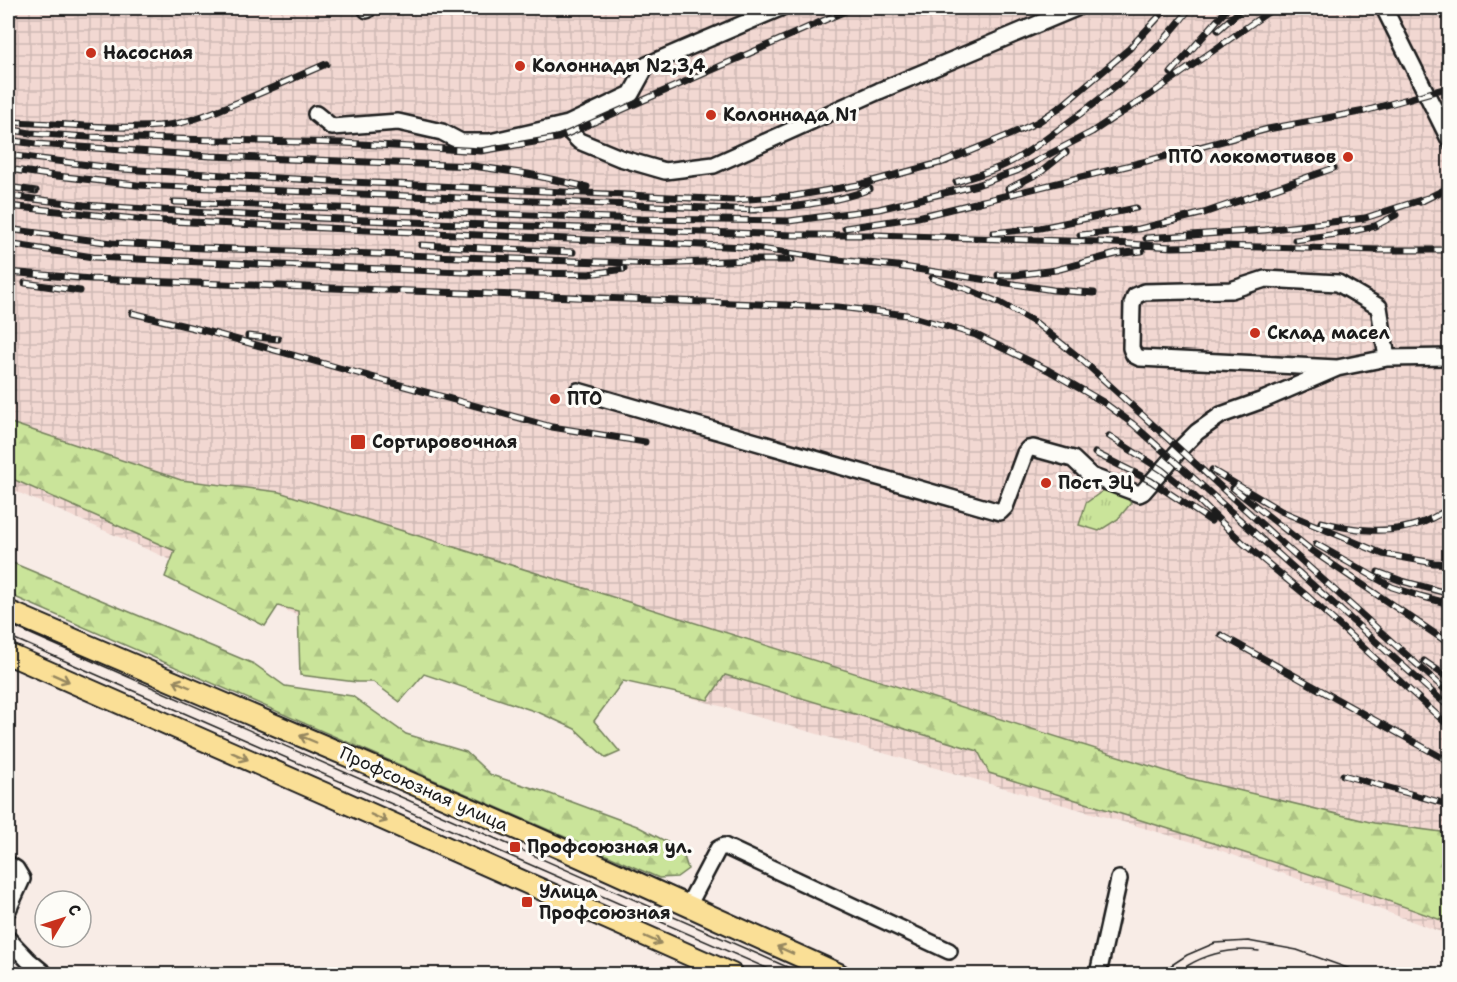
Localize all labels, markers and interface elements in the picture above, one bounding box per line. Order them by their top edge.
place label: Насосная [103,41,193,65]
marker: Насосная [84,46,98,60]
place label: Колоннады N2,3,4 [532,54,706,78]
marker: Колоннады N2,3,4 [513,59,527,73]
place label: Колоннада N1 [723,103,857,127]
marker: Колоннада N1 [704,108,718,122]
place label: ПТО локомотивов [1168,145,1336,169]
marker: ПТО локомотивов [1341,150,1355,164]
place label: Склад масел [1267,321,1390,345]
marker: Склад масел [1248,326,1262,340]
place label: ПТО [567,387,602,411]
marker: ПТО [548,392,562,406]
place label: Сортировочная [372,430,518,454]
marker: Сортировочная [349,433,367,451]
place label: Пост ЭЦ [1058,471,1134,495]
marker: Пост ЭЦ [1039,476,1053,490]
one-way arrow [51,673,70,684]
one-way arrow [173,678,191,690]
one-way arrow [300,733,318,744]
street label: Профсоюзная улица [336,741,512,837]
one-way arrow [230,751,248,762]
one-way arrow [370,812,388,824]
place label: Профсоюзная ул. [527,835,692,859]
marker: Профсоюзная ул. [508,840,522,854]
place label: Улица Профсоюзная [539,880,671,925]
north arrow [33,889,93,949]
marker: Улица Профсоюзная [520,895,534,909]
text: С [63,899,86,920]
one-way arrow [644,934,662,946]
one-way arrow [777,944,795,956]

